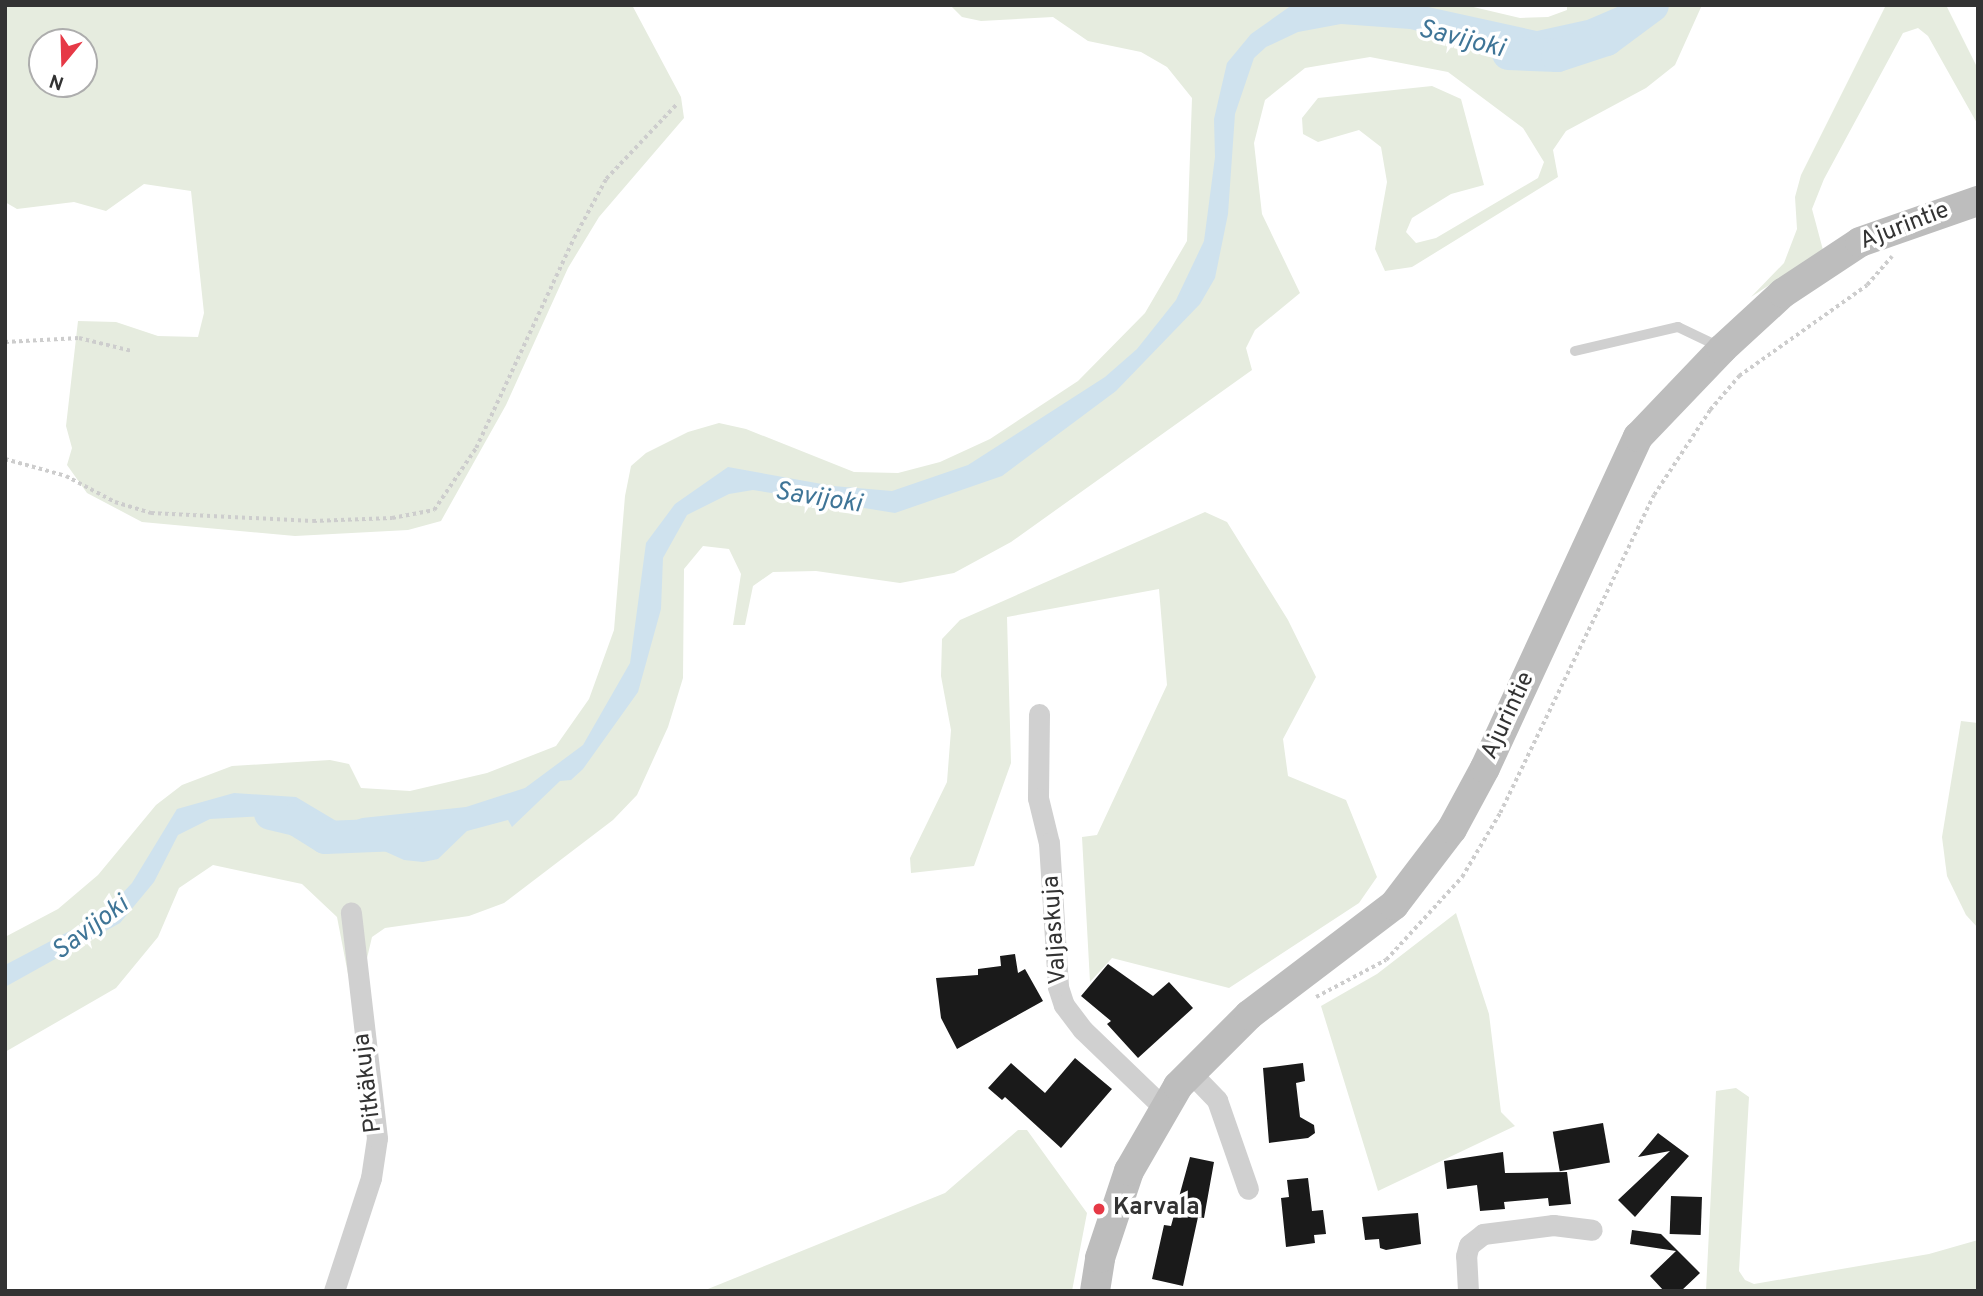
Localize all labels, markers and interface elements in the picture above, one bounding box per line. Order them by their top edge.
water label: Savijoki [1415,14,1507,66]
north arrow [28,28,98,98]
text: N [46,67,67,95]
street label: Ajurintie [1856,197,1954,257]
water label: Savijoki [772,477,864,521]
street label: Ajurintie [1476,668,1542,764]
street label: Valjaskuja [1038,875,1074,985]
water label: Savijoki [47,890,135,968]
street label: Pitkäkuja [349,1032,389,1134]
place label: Karvala [1113,1195,1200,1223]
marker: Karvala [1091,1201,1107,1217]

